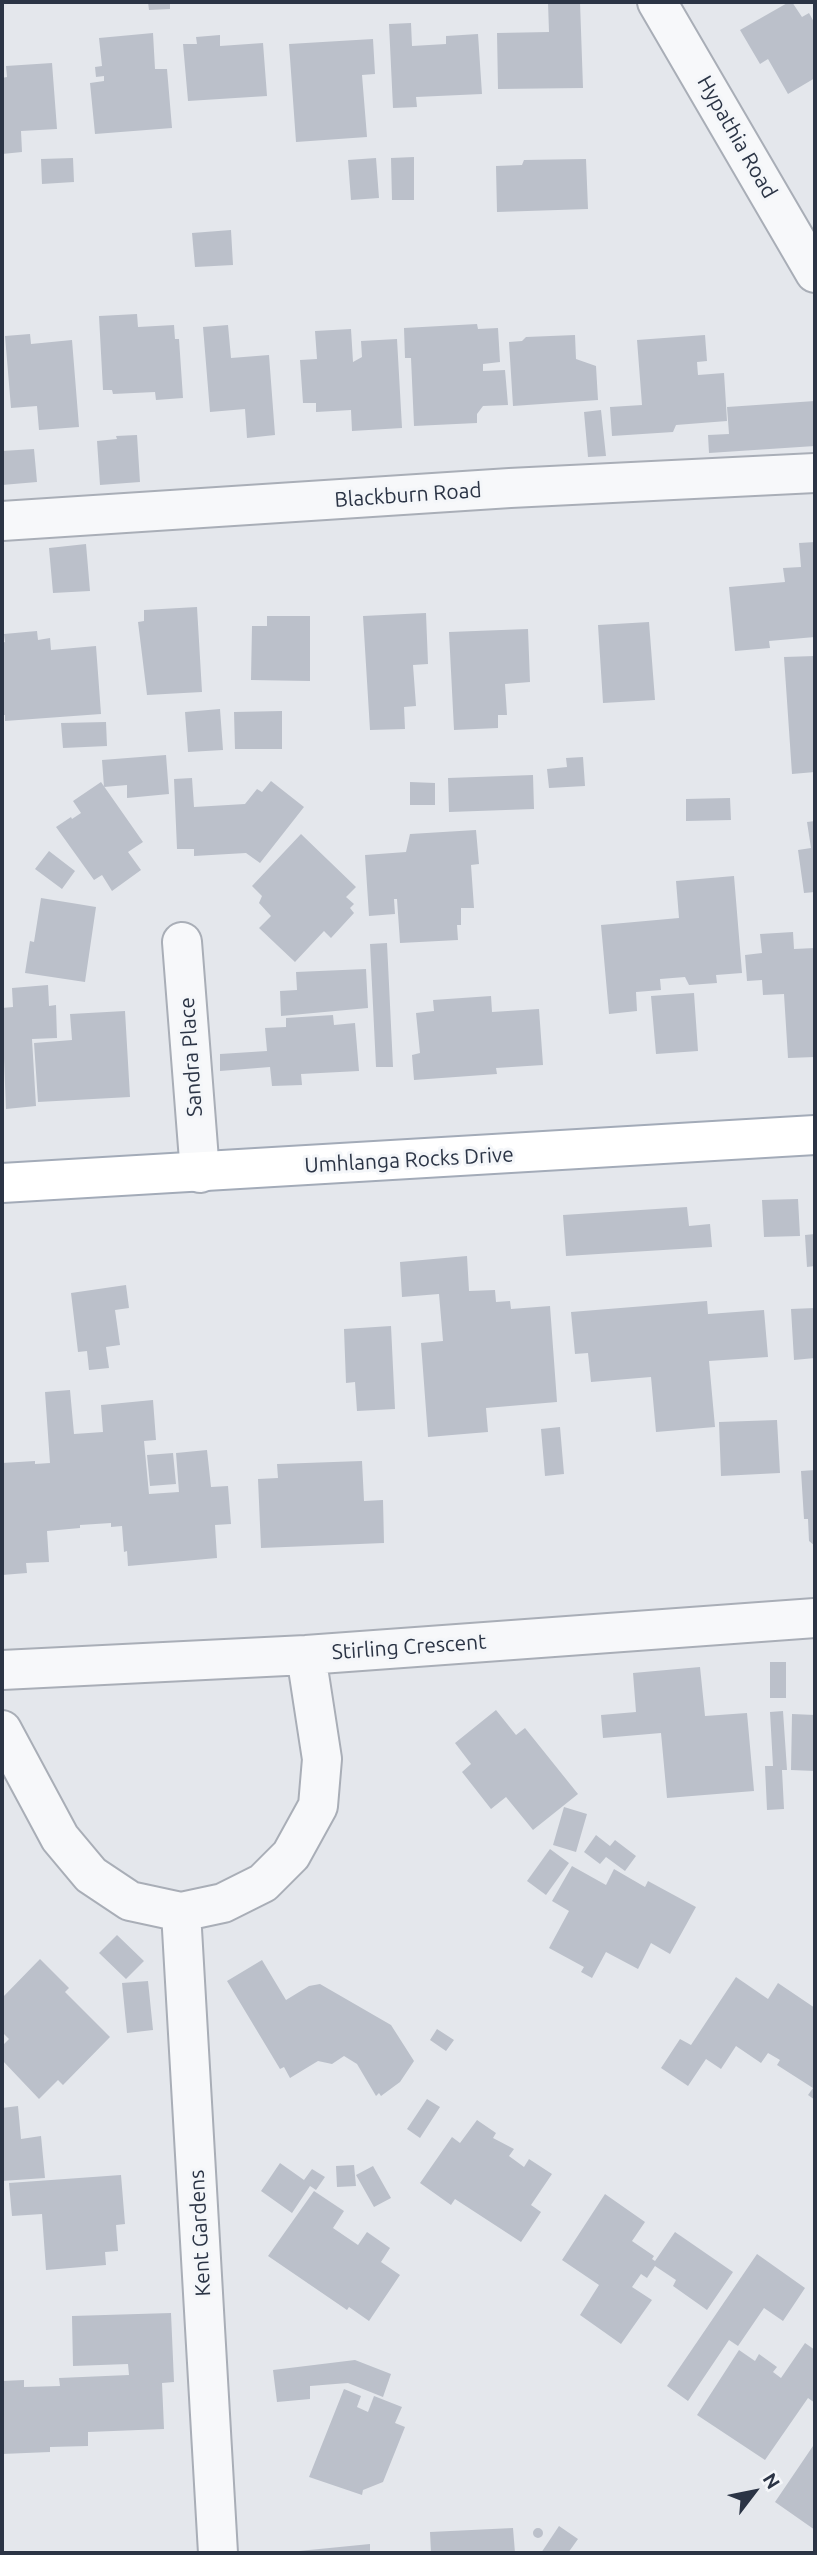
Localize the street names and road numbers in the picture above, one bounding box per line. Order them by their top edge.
street label: Hypathia Road [692,71,782,203]
street label: Blackburn Road [334,477,482,513]
street label: Sandra Place [174,996,208,1118]
street label: Umhlanga Rocks Drive [304,1142,514,1178]
street label: Stirling Crescent [331,1629,487,1665]
street label: Kent Gardens [184,2169,216,2297]

